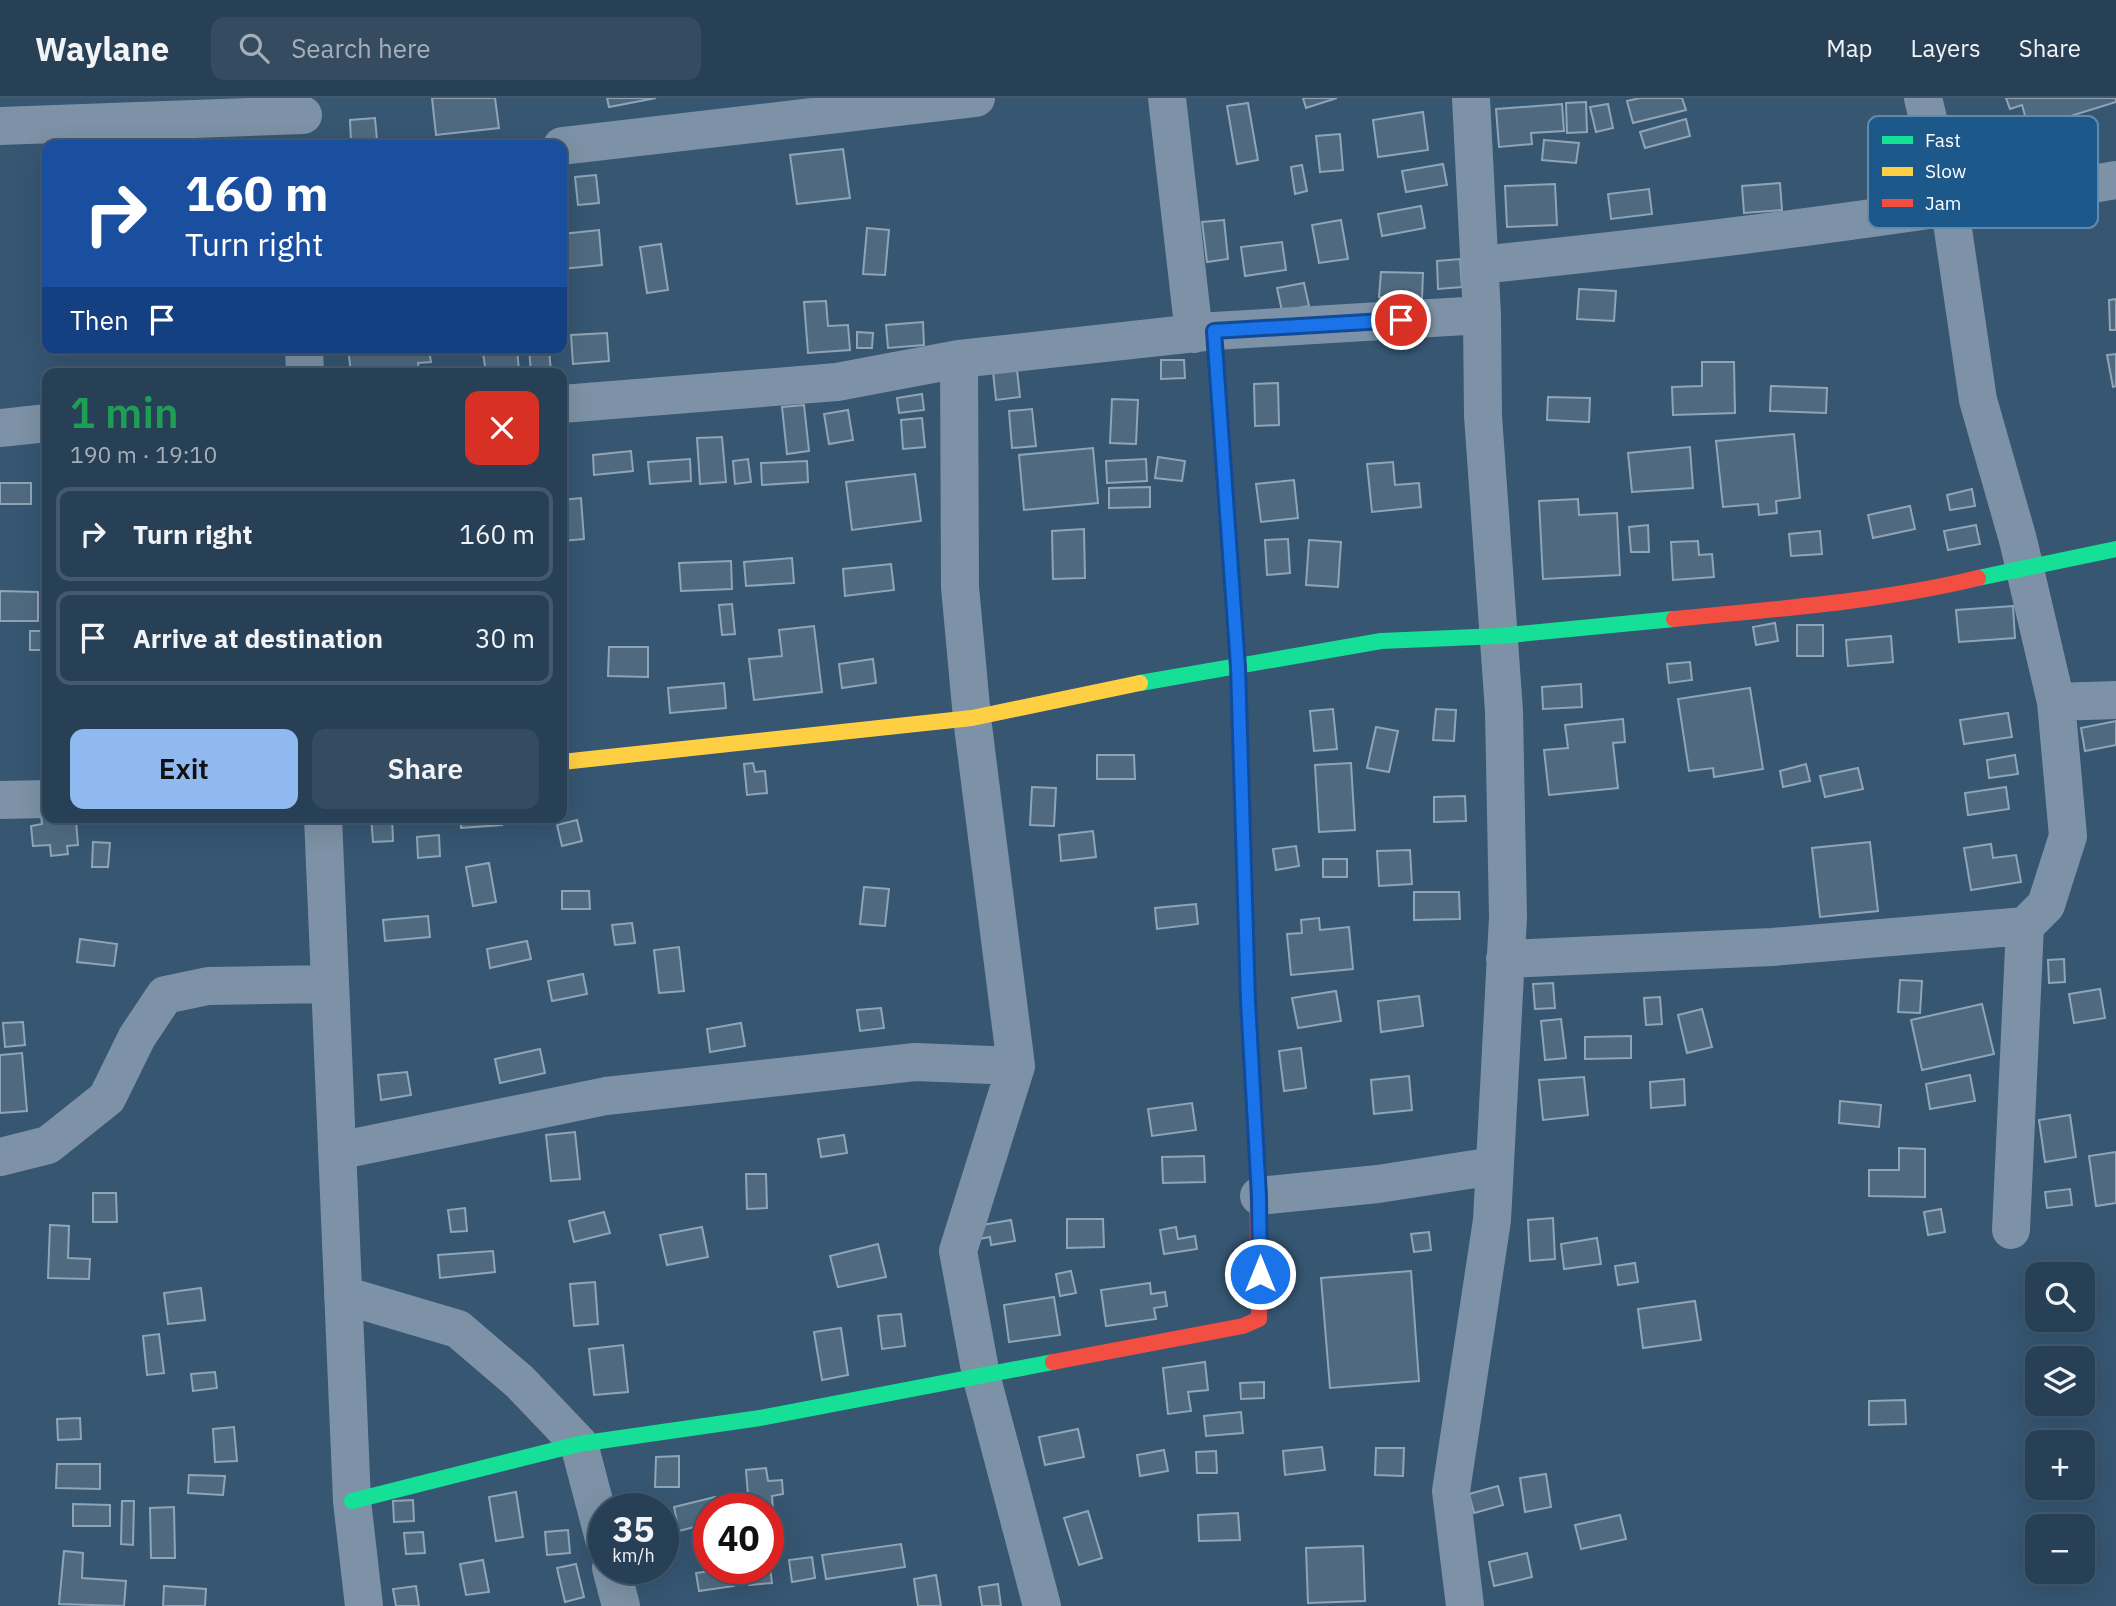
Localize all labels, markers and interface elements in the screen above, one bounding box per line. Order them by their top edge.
search box [211,17,701,80]
text: Waylane [35,27,169,70]
icon: search [235,29,273,67]
text: Search here [291,31,431,65]
text: Map [1826,32,1873,64]
text: Layers [1911,32,1981,64]
text: Share [2019,32,2081,64]
legend [1868,116,2098,228]
text: Fast [1925,128,1961,152]
text: Slow [1925,159,1966,183]
text: 160 m [185,161,329,224]
icon: right [70,168,161,259]
text: Jam [1925,191,1961,215]
text: Turn right [185,223,323,265]
pin [1371,290,1431,350]
icon: arrive [143,301,181,339]
icon: arrive [1382,301,1420,339]
text: Then [70,303,129,337]
text: 1 min [70,385,179,440]
button: close [465,391,539,465]
text: 190 m · 19:10 [70,439,217,469]
icon: right [74,515,112,553]
text: Turn right [133,517,252,551]
text: 160 m [459,517,535,551]
icon: arrive [74,619,112,657]
text: Arrive at destination [133,621,383,655]
text: 30 m [475,621,535,655]
button: Exit [70,729,298,809]
button: Share [312,729,539,809]
position arrow [1223,1237,1297,1311]
map controls [2025,1262,2095,1584]
button: search [2025,1262,2095,1332]
button: layers [2025,1346,2095,1416]
button: + [2025,1430,2095,1500]
speed limit sign: 40 [693,1493,784,1584]
text: 35 [612,1506,655,1552]
button: − [2025,1514,2095,1584]
text: km/h [612,1544,655,1567]

